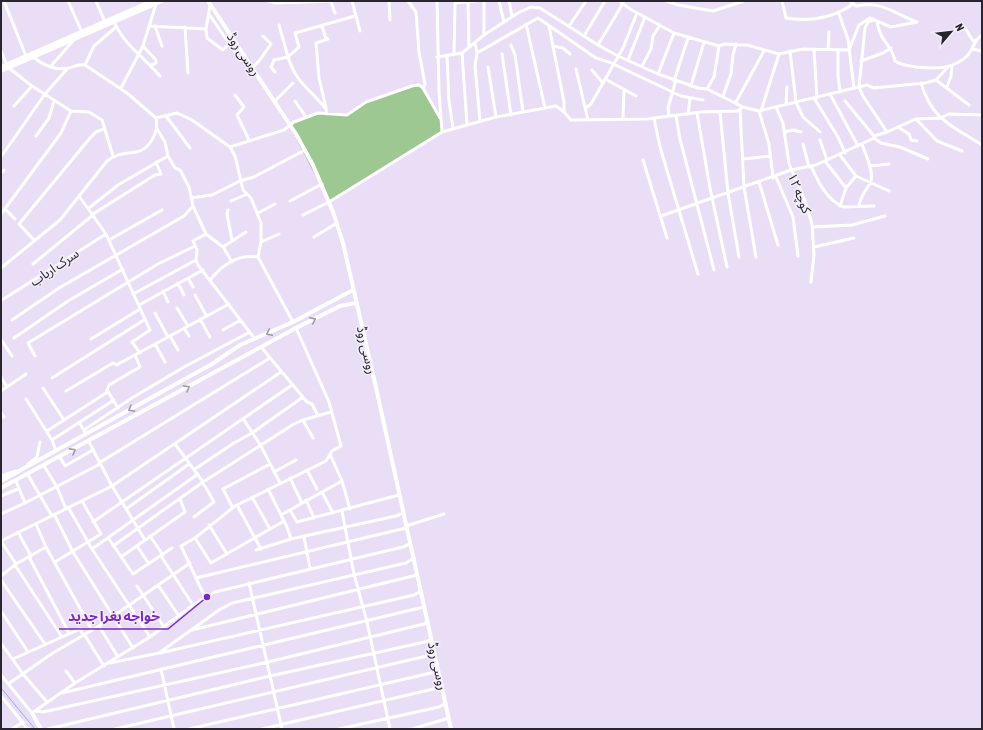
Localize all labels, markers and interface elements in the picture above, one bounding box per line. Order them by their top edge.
north arrow [931,12,971,52]
text: N [953,22,967,33]
street label: روسی روڈ [223,30,263,79]
street label: کوچه ۱۲ [783,171,815,217]
street label: سرک ارباب [27,246,82,289]
one-way arrow [309,317,317,324]
street label: روسی روڈ [353,325,379,376]
one-way arrow [265,328,273,336]
one-way arrow [183,386,190,393]
one-way arrow [128,405,135,412]
one-way arrow [69,448,76,455]
callout: خواجه بغرا جدید [59,603,168,629]
text: خواجه بغرا جدید [68,608,160,625]
street label: روسی روڈ [424,641,450,692]

